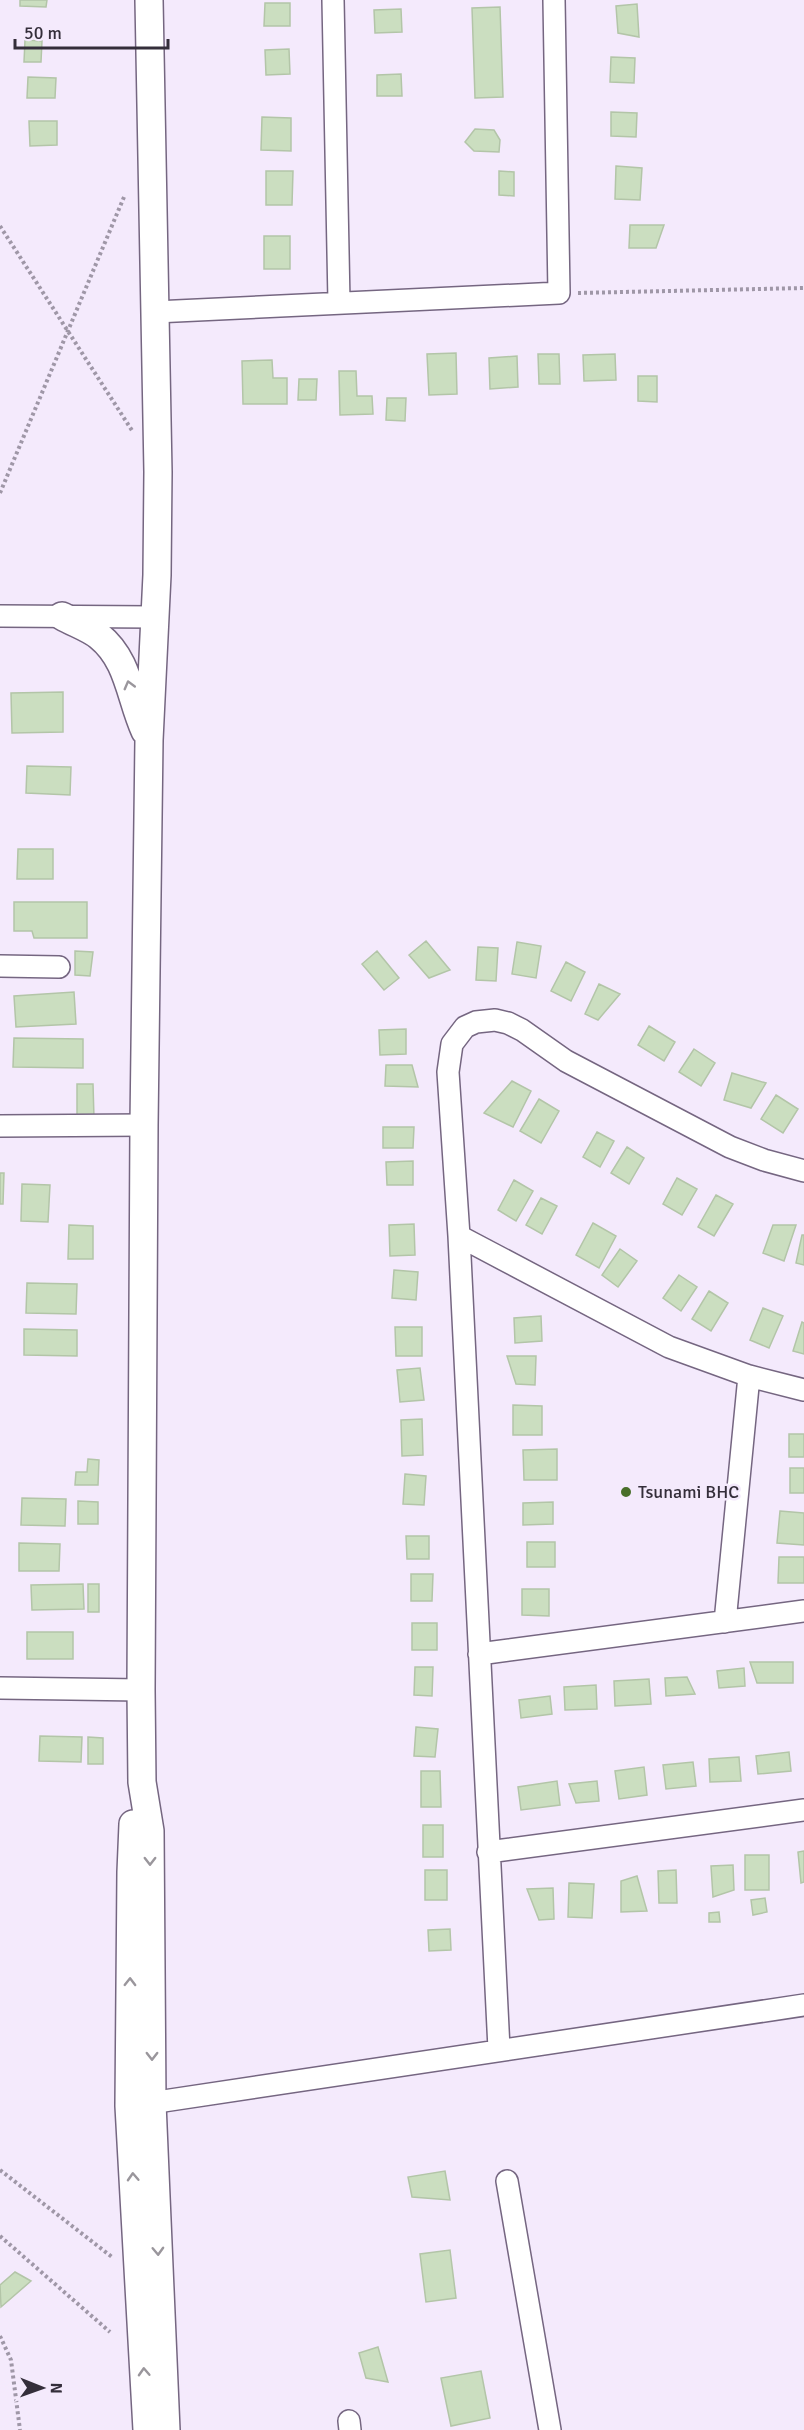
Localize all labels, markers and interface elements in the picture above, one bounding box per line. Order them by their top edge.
scale bar [15,12,168,50]
text: 50 m [24,22,62,44]
one-way arrow [124,681,137,691]
place label: Tsunami BHC [638,1481,739,1503]
marker: Tsunami BHC [619,1485,633,1499]
one-way arrow [144,1856,156,1865]
one-way arrow [123,1977,136,1986]
one-way arrow [146,2051,158,2060]
one-way arrow [127,2172,140,2181]
one-way arrow [151,2246,164,2255]
north arrow [12,2358,72,2418]
one-way arrow [137,2367,150,2376]
text: N [46,2383,66,2394]

